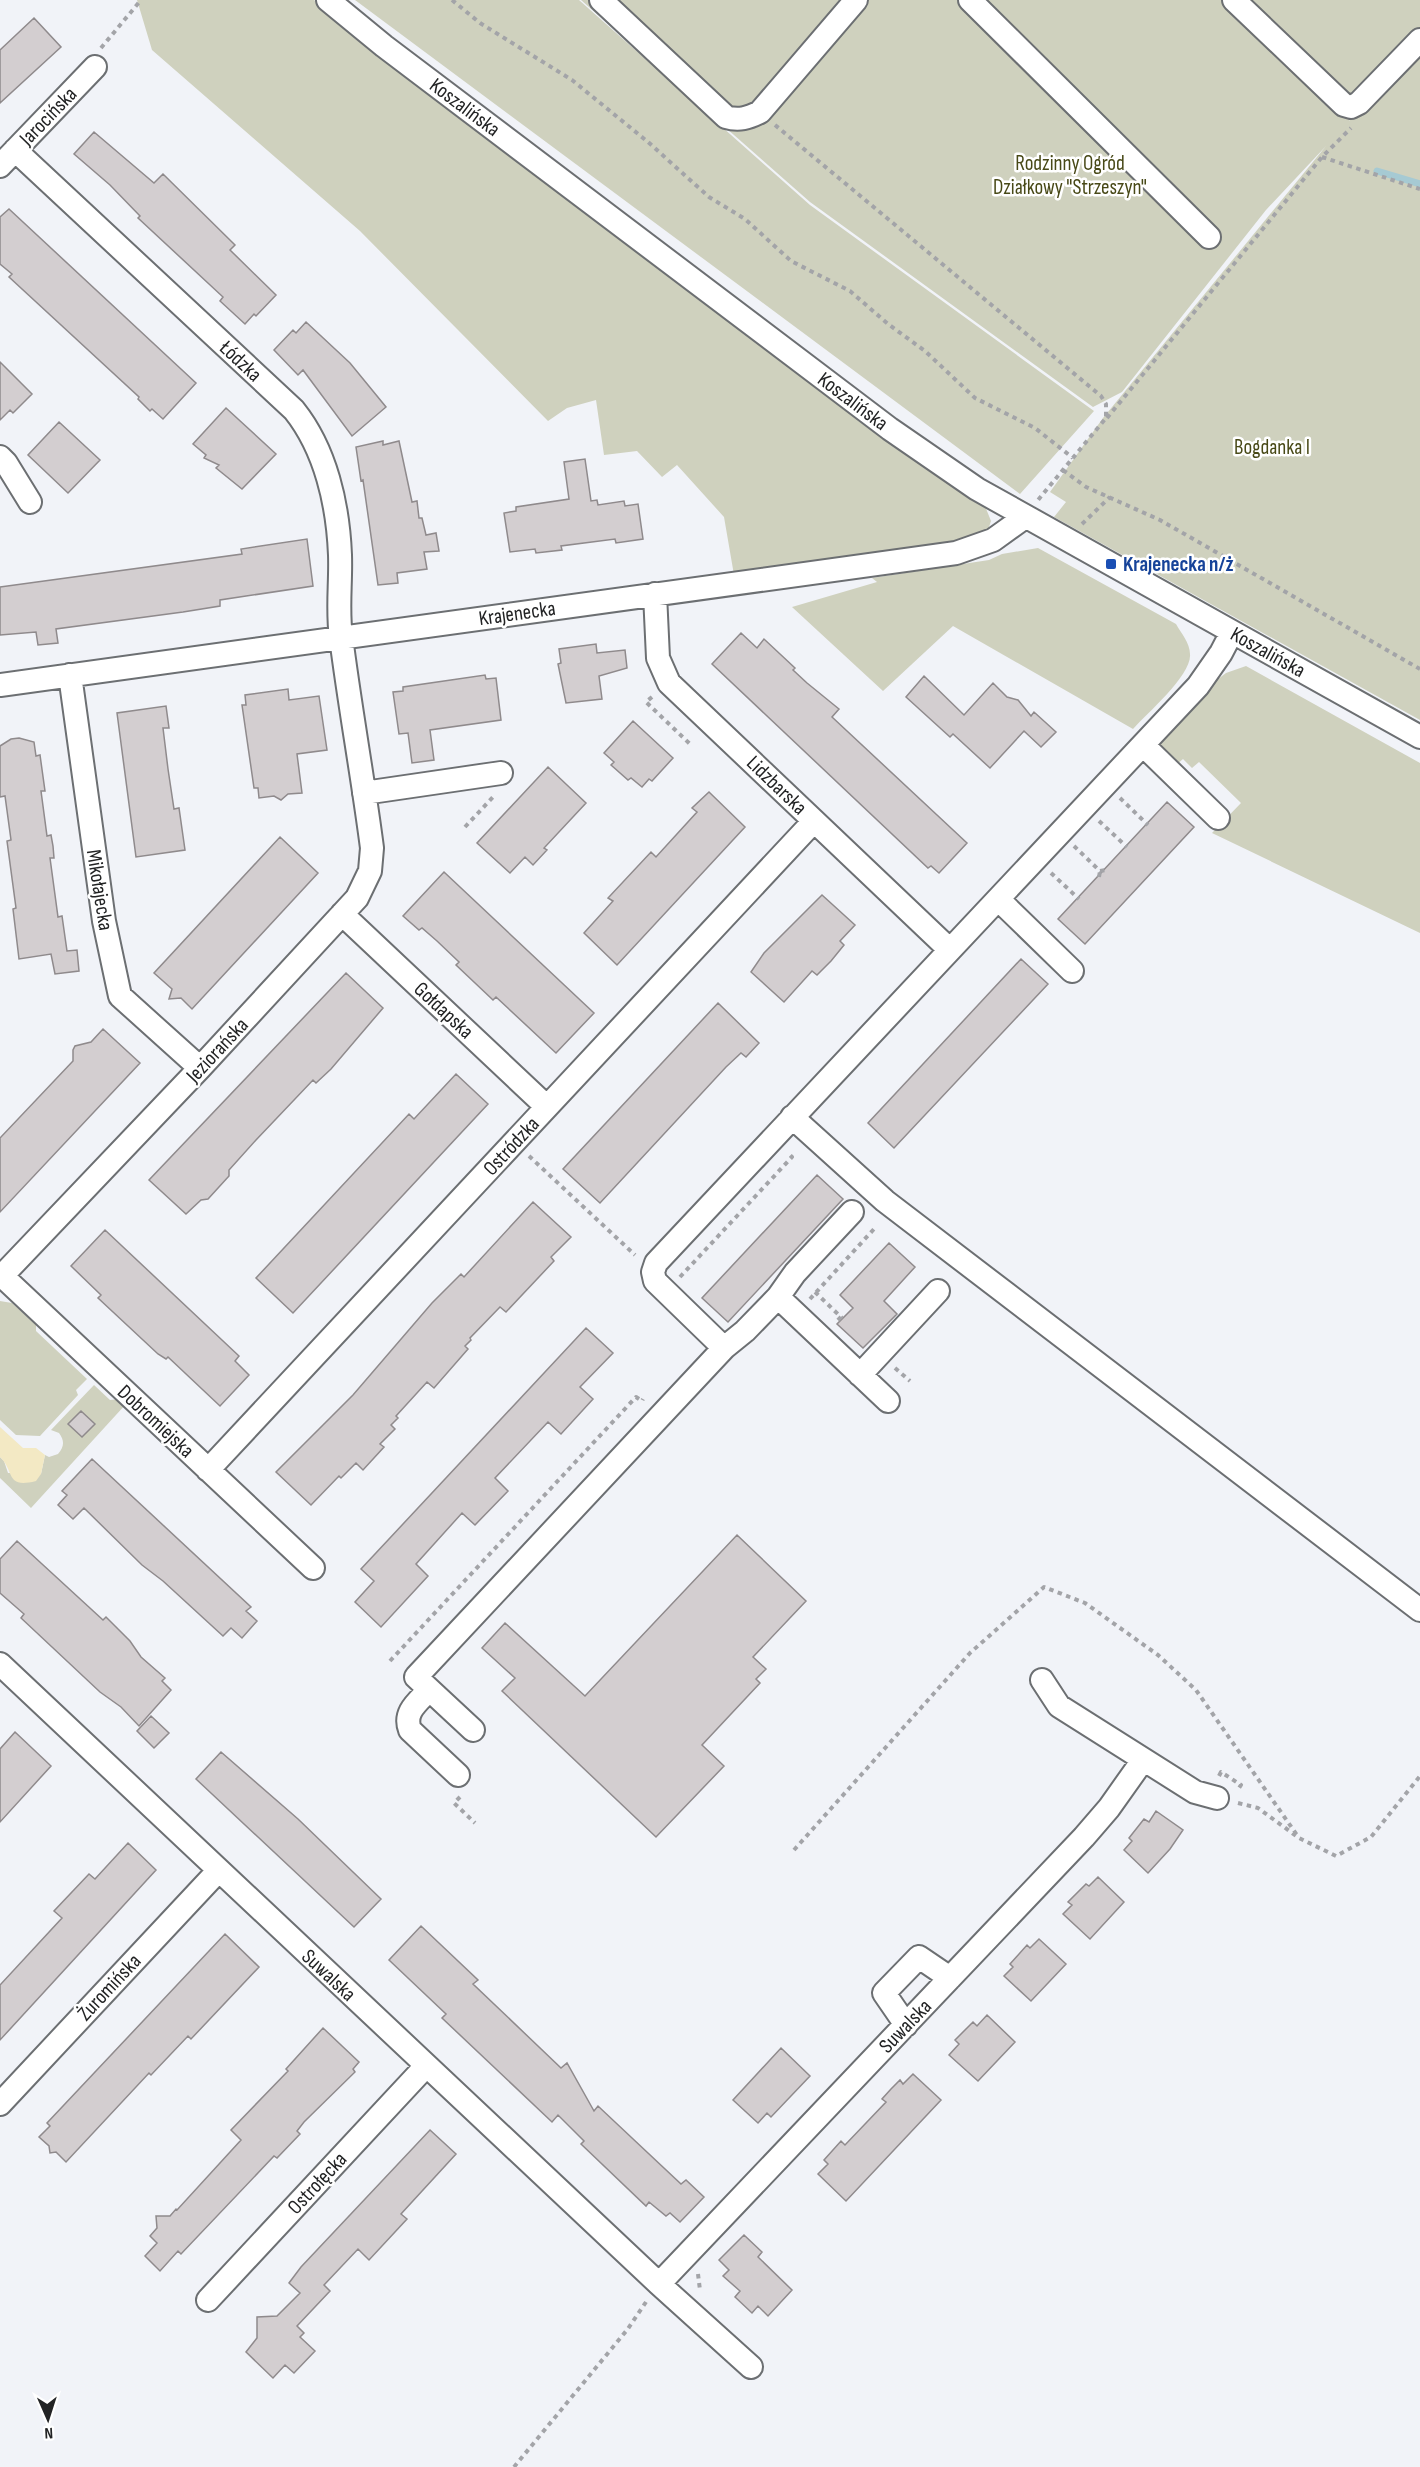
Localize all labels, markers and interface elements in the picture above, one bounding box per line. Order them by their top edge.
street label: Koszalińska [425,73,505,142]
street label: Jarocińska [14,82,82,152]
park label: Rodzinny Ogród Działkowy "Strzeszyn" [993,151,1147,200]
street label: Łódzka [214,335,267,387]
street label: Koszalińska [813,367,893,436]
park label: Bogdanka I [1234,435,1310,460]
place label: Krajenecka n/ż [1123,552,1233,577]
marker: Krajenecka n/ż [1104,557,1118,571]
street label: Krajenecka [477,596,557,631]
street label: Koszalińska [1226,622,1310,683]
street label: Lidzbarska [741,751,812,820]
street label: Mikołajecka [81,848,118,932]
street label: Gołdapska [409,977,479,1044]
street label: Jeziorańska [180,1013,254,1089]
street label: Ostródzka [478,1112,545,1181]
street label: Dobromiejska [112,1380,199,1463]
street label: Suwalska [296,1944,361,2007]
street label: Żuromińska [72,1949,146,2026]
street label: Suwalska [874,1994,937,2058]
street label: Ostrołęcka [282,2147,352,2220]
north arrow [18,2389,78,2449]
text: N [44,2423,53,2442]

